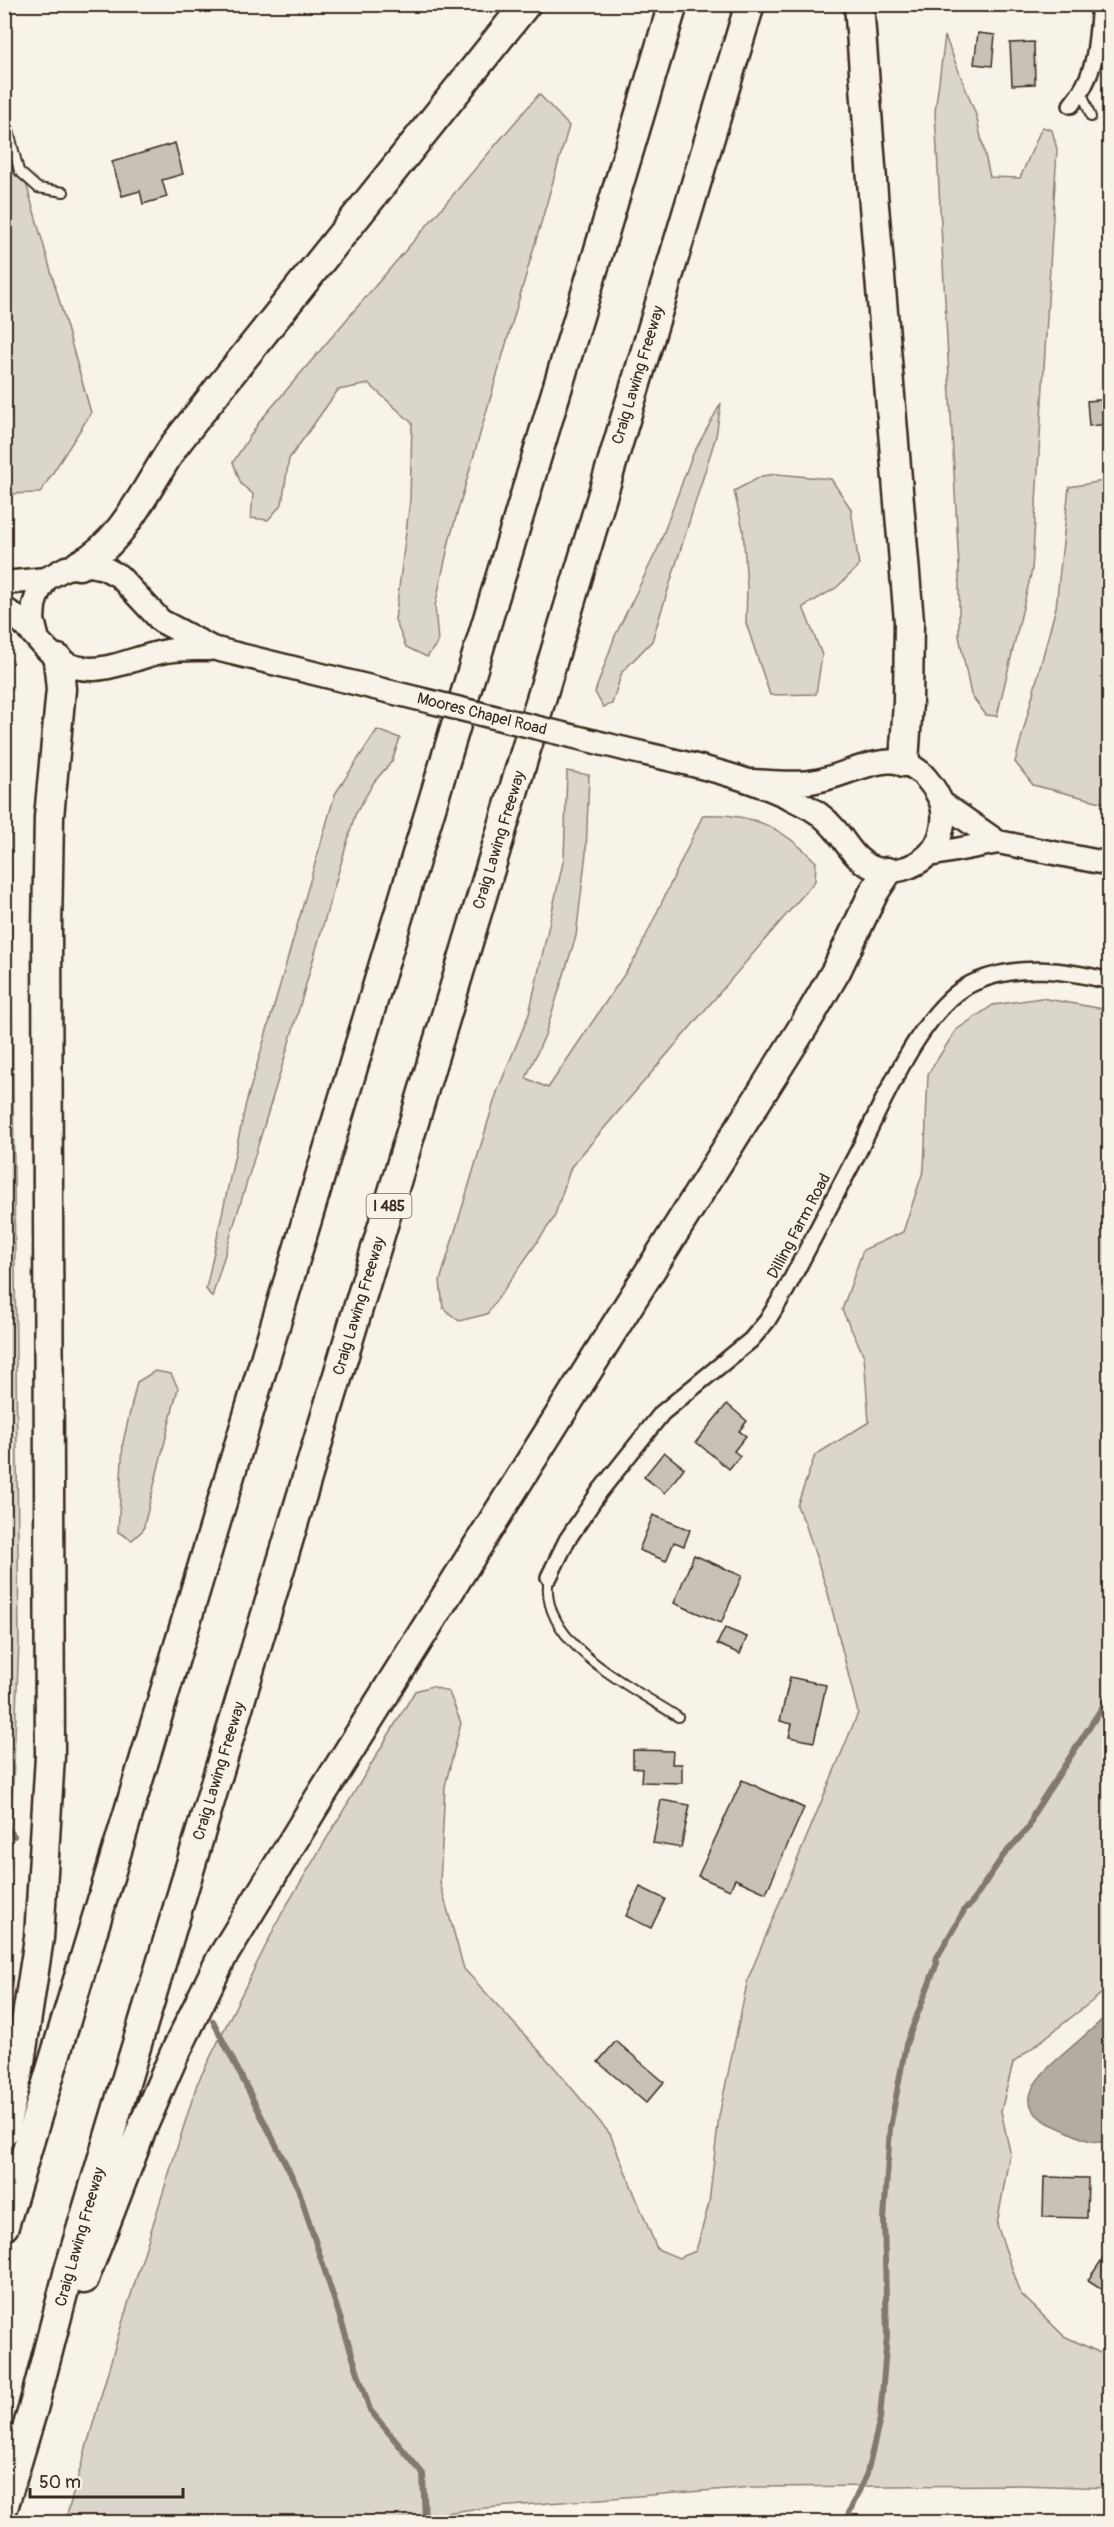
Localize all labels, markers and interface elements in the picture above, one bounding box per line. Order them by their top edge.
street label: Craig Lawing Freeway [607,303,669,447]
street label: Moores Chapel Road [415,688,549,740]
street label: Craig Lawing Freeway [468,768,530,912]
street label: Dilling Farm Road [763,1170,835,1282]
road number: I 485 [366,1194,412,1218]
street label: Craig Lawing Freeway [328,1234,390,1378]
street label: Craig Lawing Freeway [188,1699,250,1843]
street label: Craig Lawing Freeway [51,2165,109,2309]
scale bar [30,2461,183,2499]
text: 50 m [39,2471,81,2494]

